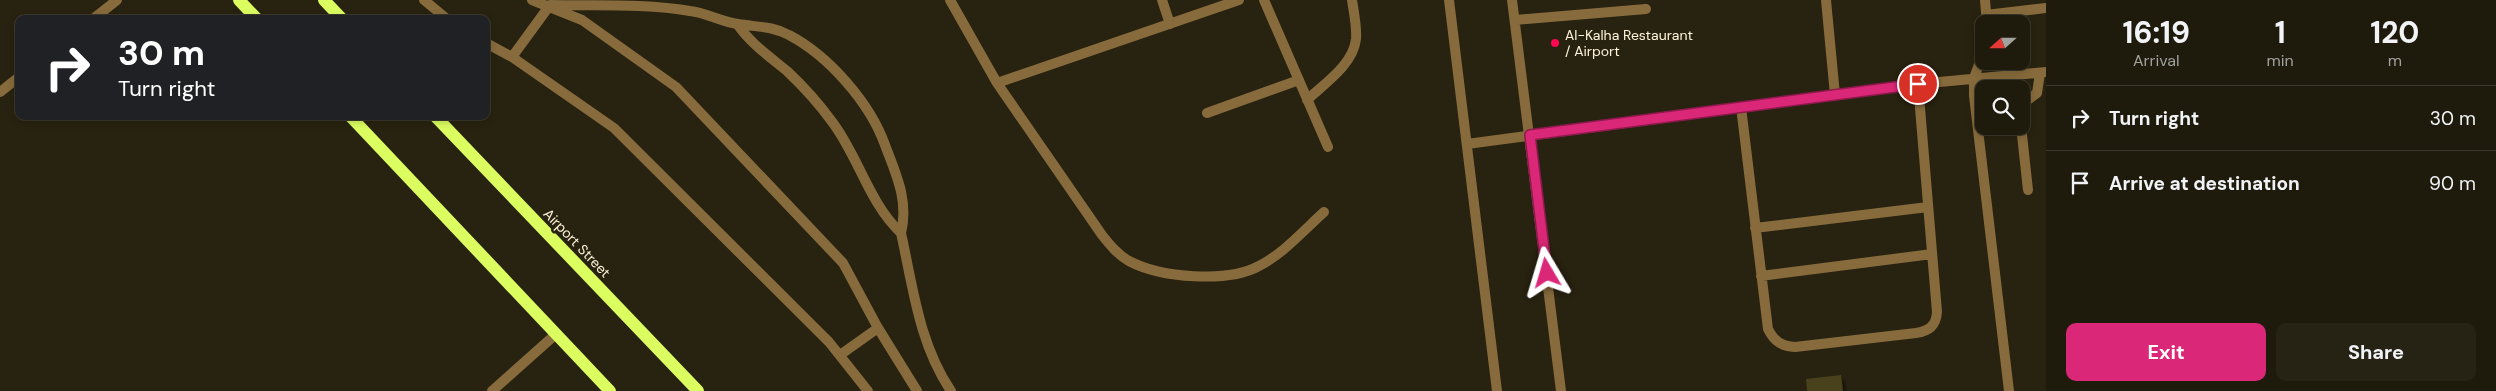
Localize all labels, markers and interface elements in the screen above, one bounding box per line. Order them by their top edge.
text: 16:19 [2122,13,2190,52]
text: 1 [2275,13,2286,52]
text: 120 [2370,13,2420,52]
north arrow [1975,15,2030,70]
map controls [1975,15,2030,135]
place label: Al-Kalha Restaurant / Airport [1565,26,1693,60]
text: 30 m [118,30,205,76]
icon: right [35,35,100,100]
marker: Al-Kalha Restaurant / Airport [1549,37,1561,49]
text: Arrival [2133,50,2180,71]
text: min [2267,50,2294,71]
text: m [2388,50,2402,71]
pin [1897,63,1939,105]
icon: arrive [1904,70,1932,98]
text: Turn right [118,74,215,103]
button: search [1975,80,2030,135]
icon: right [2066,104,2094,132]
text: Turn right [2109,106,2199,131]
text: 30 m [2430,106,2476,131]
icon: arrive [2066,169,2094,197]
text: Arrive at destination [2109,171,2300,196]
text: 90 m [2429,171,2476,196]
street label: Airport Street [540,205,614,281]
position arrow [1520,246,1572,298]
button: Exit [2066,323,2266,381]
button: Share [2276,323,2476,381]

